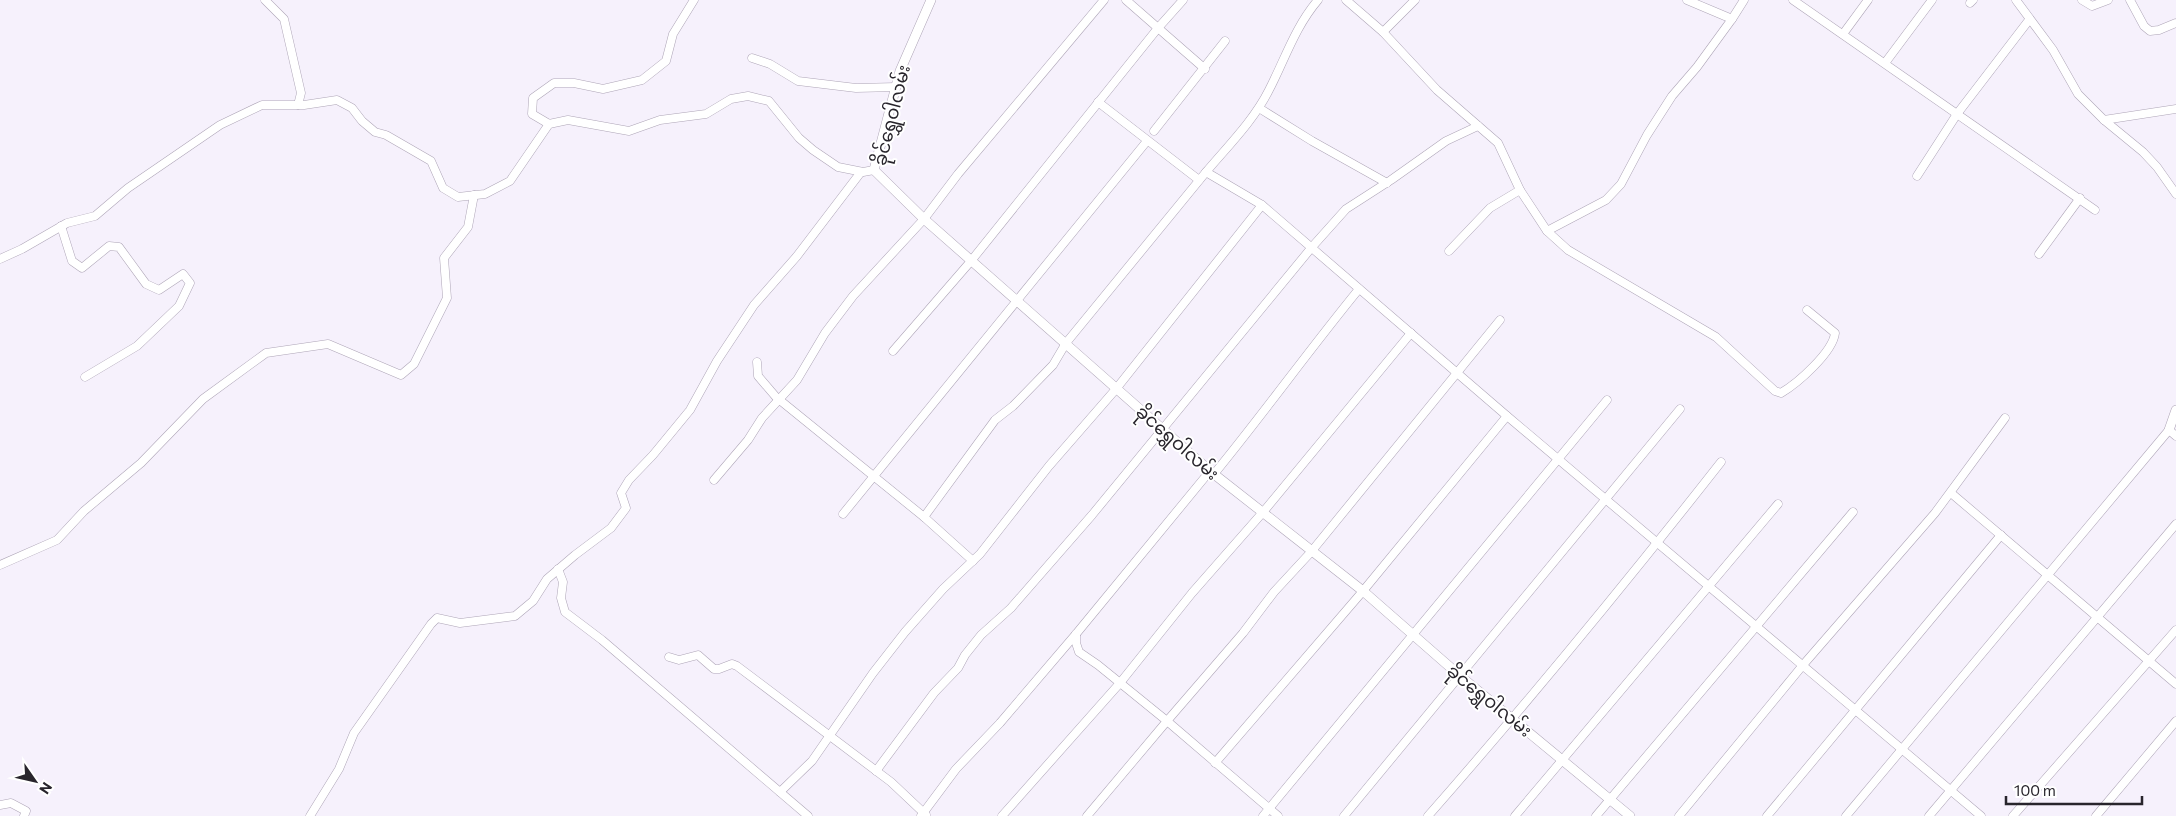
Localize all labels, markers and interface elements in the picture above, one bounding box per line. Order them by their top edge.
street label: ခိုင်ရွှေဝါလမ်း [866,62,919,169]
street label: ခိုင်ရွှေဝါလမ်း [1129,398,1225,488]
street label: ခိုင်ရွှေဝါလမ်း [1440,657,1538,745]
north arrow [10,756,60,806]
scale bar [2006,774,2142,806]
text: N [36,779,56,798]
text: 100 m [2014,781,2056,799]

